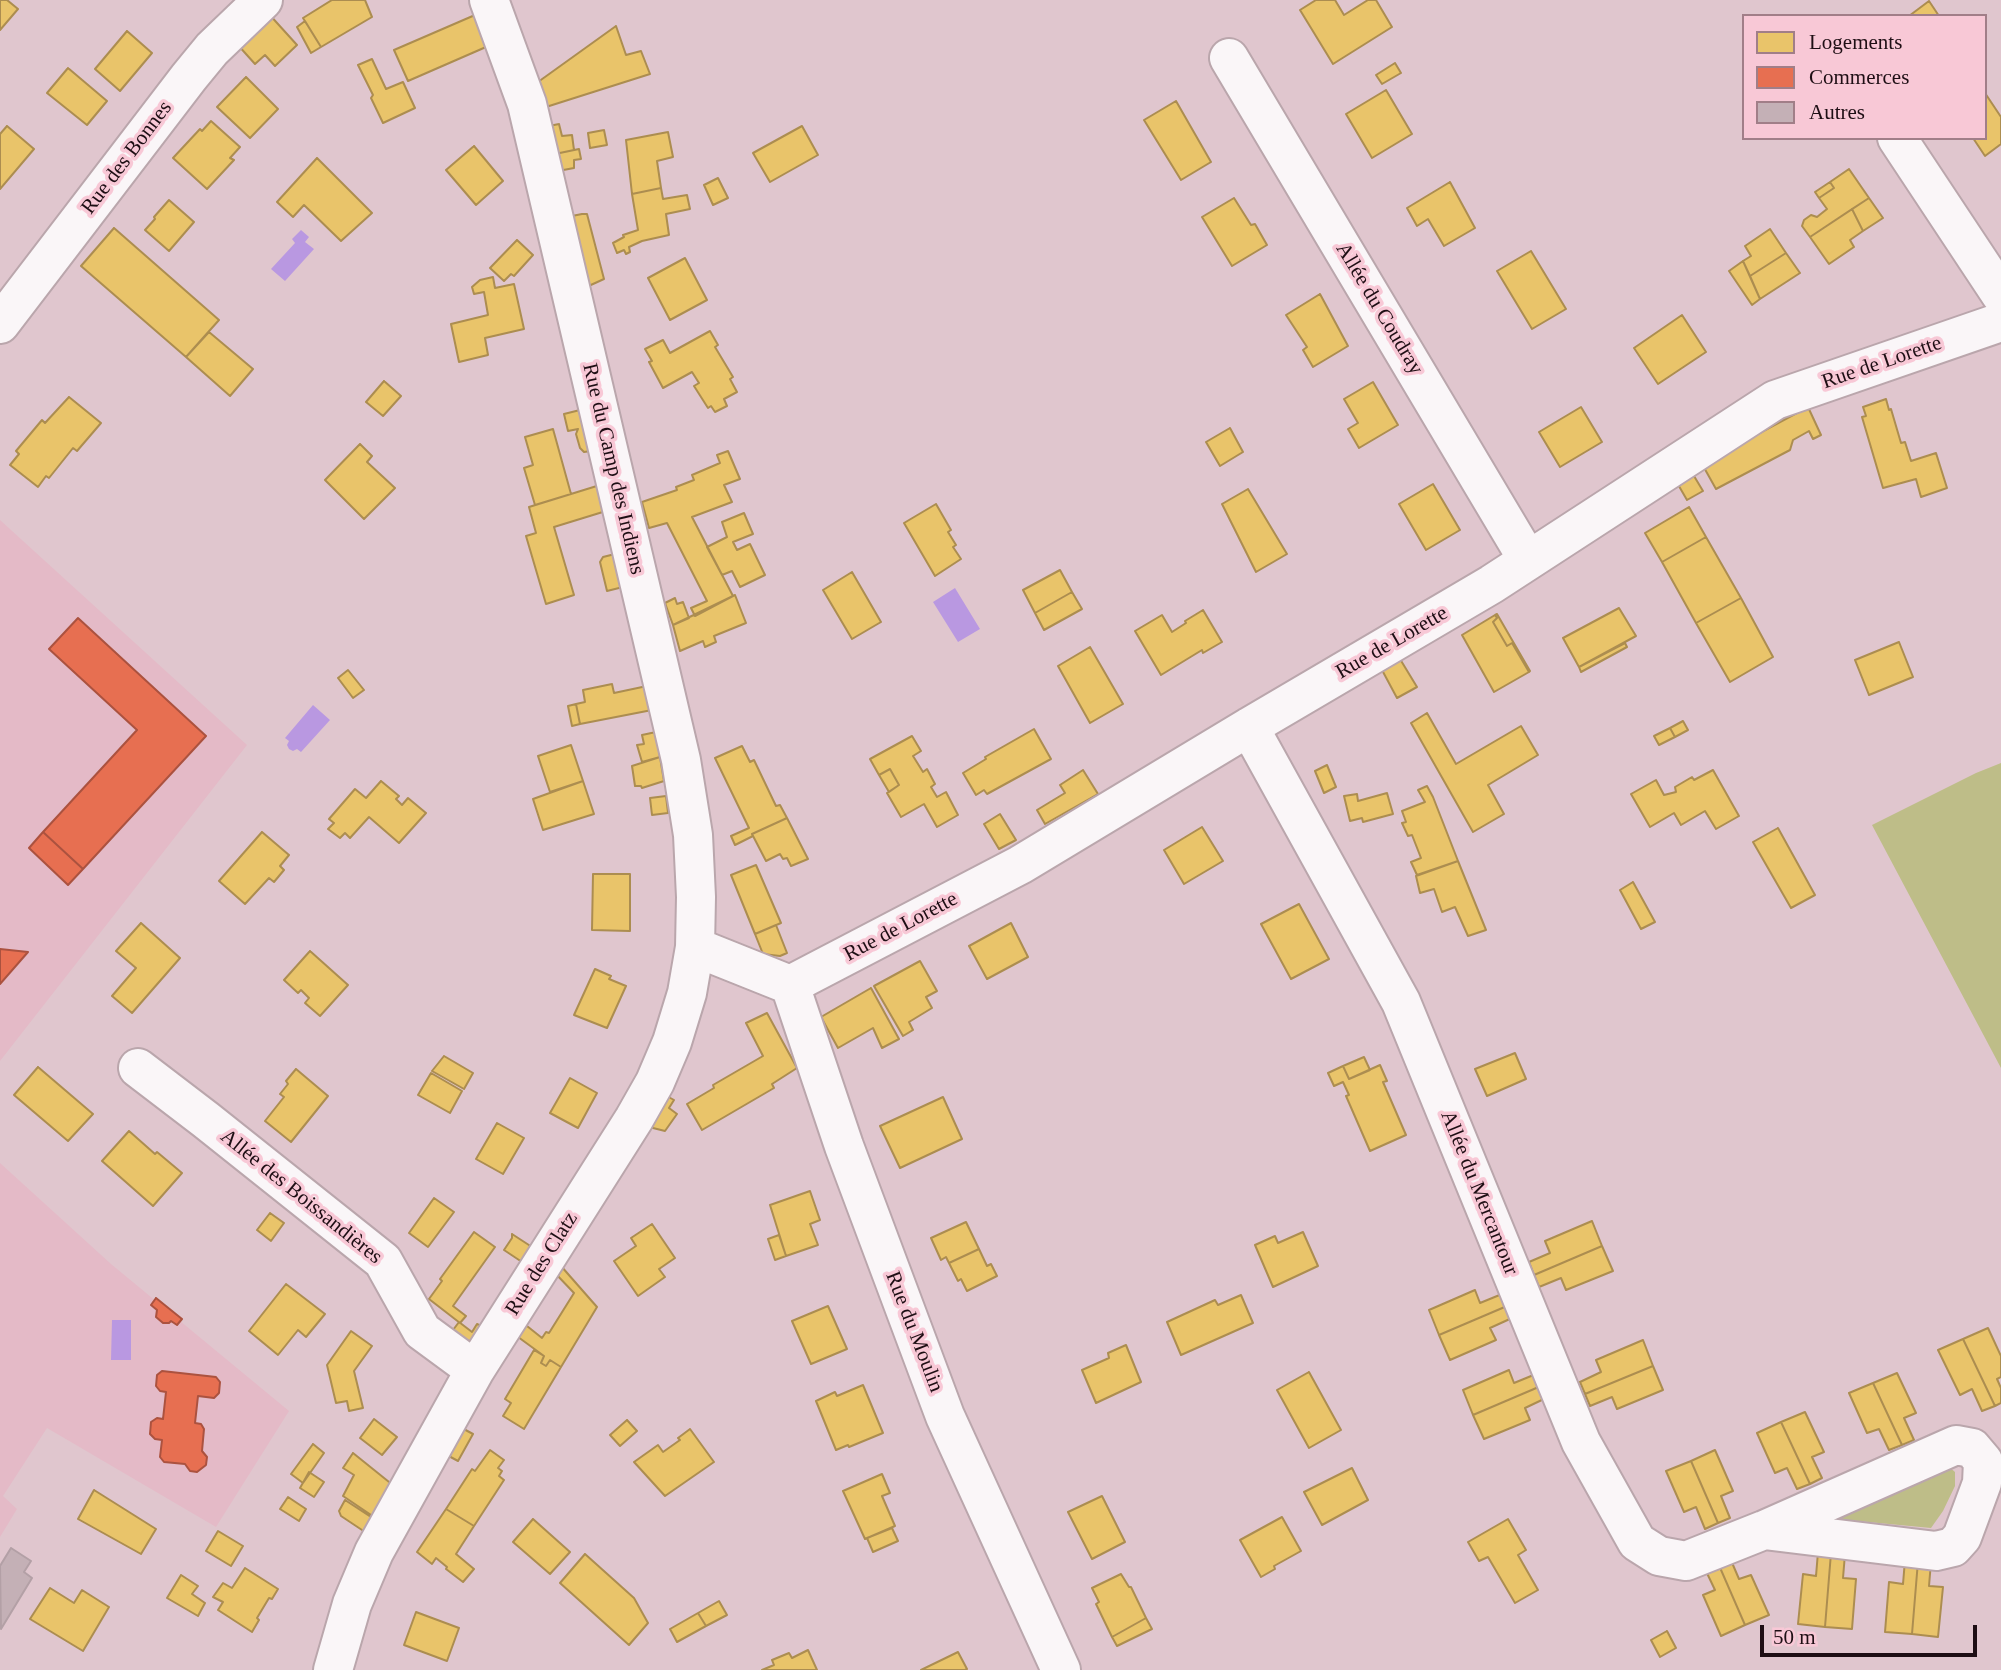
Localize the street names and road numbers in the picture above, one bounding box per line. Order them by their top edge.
street label: Rue des Bonnes [76,96,178,220]
street label: Allée du Coudray [1330,239,1428,379]
street label: Rue de Lorette [1819,331,1945,395]
street label: Rue du Camp des Indiens [576,361,650,577]
street label: Rue de Lorette [1332,601,1452,685]
street label: Rue de Lorette [840,887,962,967]
street label: Allée du Mercantour [1435,1107,1523,1279]
street label: Allée des Boissandières [215,1124,387,1270]
street label: Rue des Clatz [500,1208,584,1320]
street label: Rue du Moulin [879,1268,949,1396]

